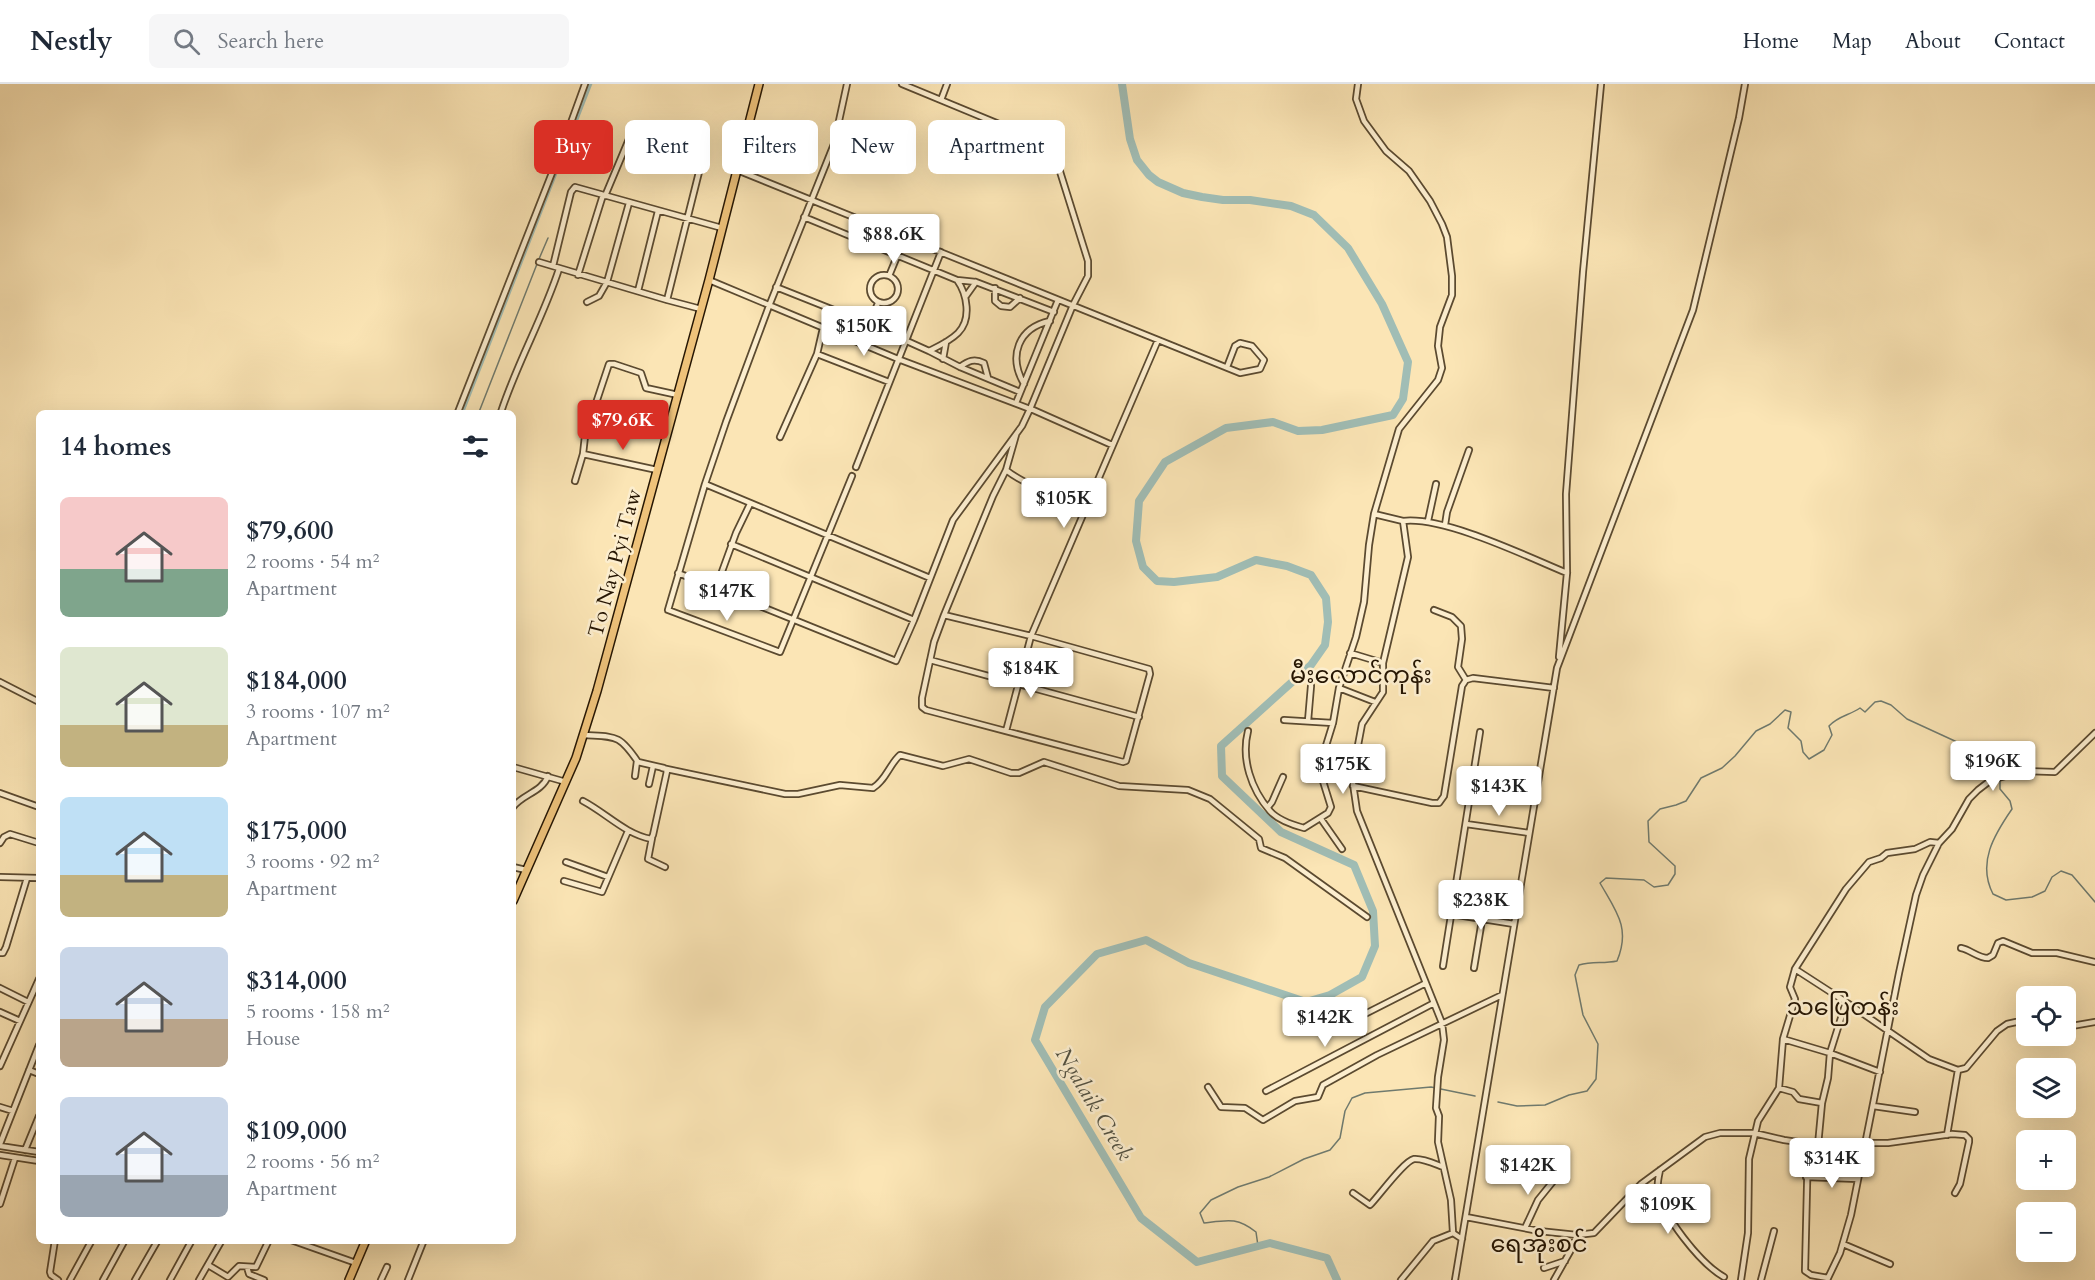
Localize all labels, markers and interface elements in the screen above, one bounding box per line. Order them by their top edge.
search box [149,14,569,68]
text: Nestly [30,22,113,60]
icon: search [170,25,203,58]
text: Search here [218,26,324,56]
text: Home [1743,27,1799,56]
text: Map [1832,27,1872,56]
text: About [1905,27,1961,56]
text: Contact [1994,27,2065,56]
chip: Buy [534,120,613,174]
chip: Rent [625,120,710,174]
chip: Filters [722,120,818,174]
chip: New [830,120,916,174]
chip: Apartment [928,120,1065,174]
pin: $88.6K [845,214,943,265]
text: $88.6K [863,220,925,247]
pin: $150K [822,306,906,357]
text: $150K [835,312,893,339]
pin: $79.6K [574,400,672,451]
text: $79.6K [592,406,654,433]
text: 14 homes [60,429,171,464]
icon: filters [459,430,492,463]
pin: $105K [1022,478,1106,529]
text: $105K [1035,484,1093,511]
street label: To Nay Pyi Taw [581,485,649,640]
text: $79,600 [246,513,334,548]
icon: home [108,521,180,593]
text: 2 rooms · 54 m² [246,548,379,575]
pin: $147K [685,571,769,622]
text: Apartment [246,575,337,602]
text: $147K [698,577,756,604]
pin: $184K [989,648,1073,699]
text: $184K [1002,654,1060,681]
district label: မီးလောင်ကုန်း [1290,659,1432,694]
text: $184,000 [246,663,347,698]
icon: home [108,671,180,743]
text: 3 rooms · 107 m² [246,698,390,725]
text: Apartment [246,725,337,752]
pin: $196K [1951,741,2035,792]
pin: $175K [1301,744,1385,795]
text: $196K [1964,747,2022,774]
text: $175K [1314,750,1372,777]
pin: $143K [1457,766,1541,817]
text: $143K [1470,772,1528,799]
text: $175,000 [246,813,347,848]
icon: home [108,821,180,893]
text: 3 rooms · 92 m² [246,848,379,875]
text: Apartment [246,875,337,902]
pin: $238K [1439,880,1523,931]
text: $238K [1452,886,1510,913]
text: $314,000 [246,963,347,998]
icon: home [108,971,180,1043]
map controls [2016,986,2076,1262]
button: locate [2016,986,2076,1046]
district label: သပြေတန်း [1787,991,1899,1026]
pin: $142K [1283,997,1367,1048]
text: 5 rooms · 158 m² [246,998,390,1025]
text: $142K [1296,1003,1354,1030]
text: House [246,1025,300,1052]
water label: Ngalaik Creek [1048,1042,1140,1166]
button: layers [2016,1058,2076,1118]
text: $109,000 [246,1113,347,1148]
icon: home [108,1121,180,1193]
button: + [2016,1130,2076,1190]
pin: $314K [1790,1138,1874,1189]
text: $314K [1803,1144,1861,1171]
pin: $142K [1486,1145,1570,1196]
text: 2 rooms · 56 m² [246,1148,379,1175]
text: $142K [1499,1151,1557,1178]
text: Apartment [246,1175,337,1202]
pin: $109K [1626,1184,1710,1235]
text: $109K [1639,1190,1697,1217]
button: − [2016,1202,2076,1262]
district label: ရေအိုးစင် [1490,1228,1588,1263]

